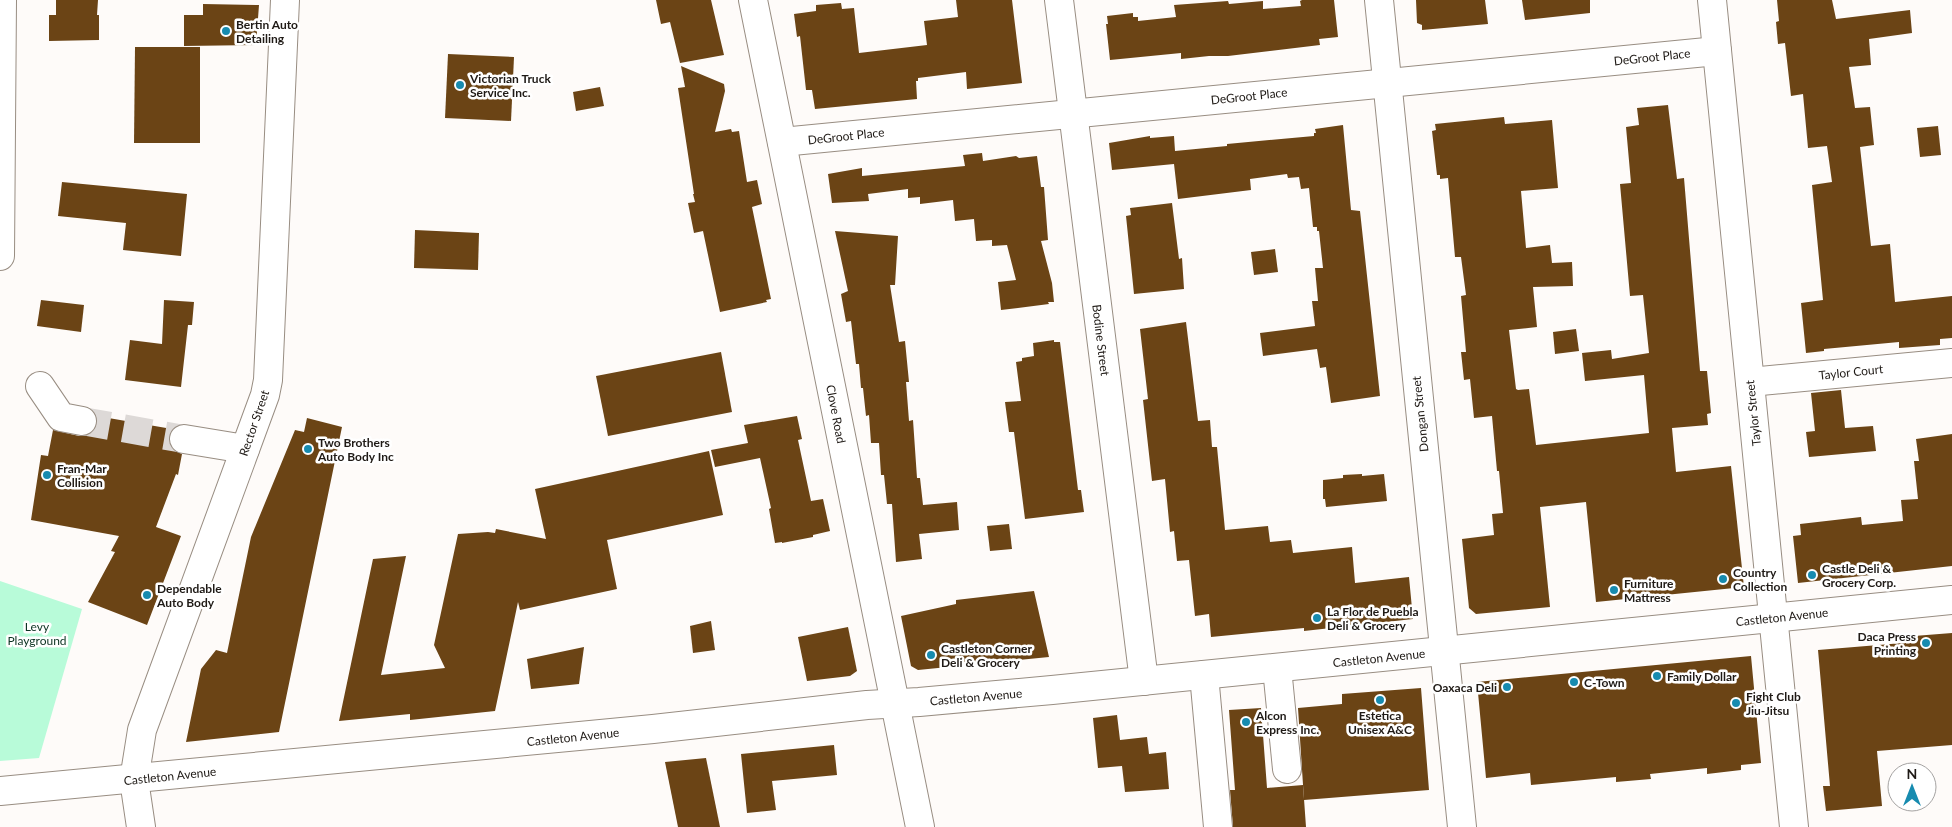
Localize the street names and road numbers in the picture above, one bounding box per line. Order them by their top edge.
street label: DeGroot Place [1613,46,1691,68]
street label: DeGroot Place [1210,85,1288,107]
street label: DeGroot Place [807,125,885,147]
street label: Bodine Street [1089,303,1113,377]
street label: Taylor Court [1818,361,1885,383]
street label: Dongan Street [1408,375,1431,453]
street label: Taylor Street [1742,379,1764,447]
street label: Clove Road [823,383,849,445]
street label: Rector Street [236,387,273,458]
street label: Castleton Avenue [1735,605,1829,629]
street label: Castleton Avenue [1332,646,1426,670]
street label: Castleton Avenue [929,685,1023,709]
street label: Castleton Avenue [526,725,620,749]
street label: Castleton Avenue [123,764,217,788]

